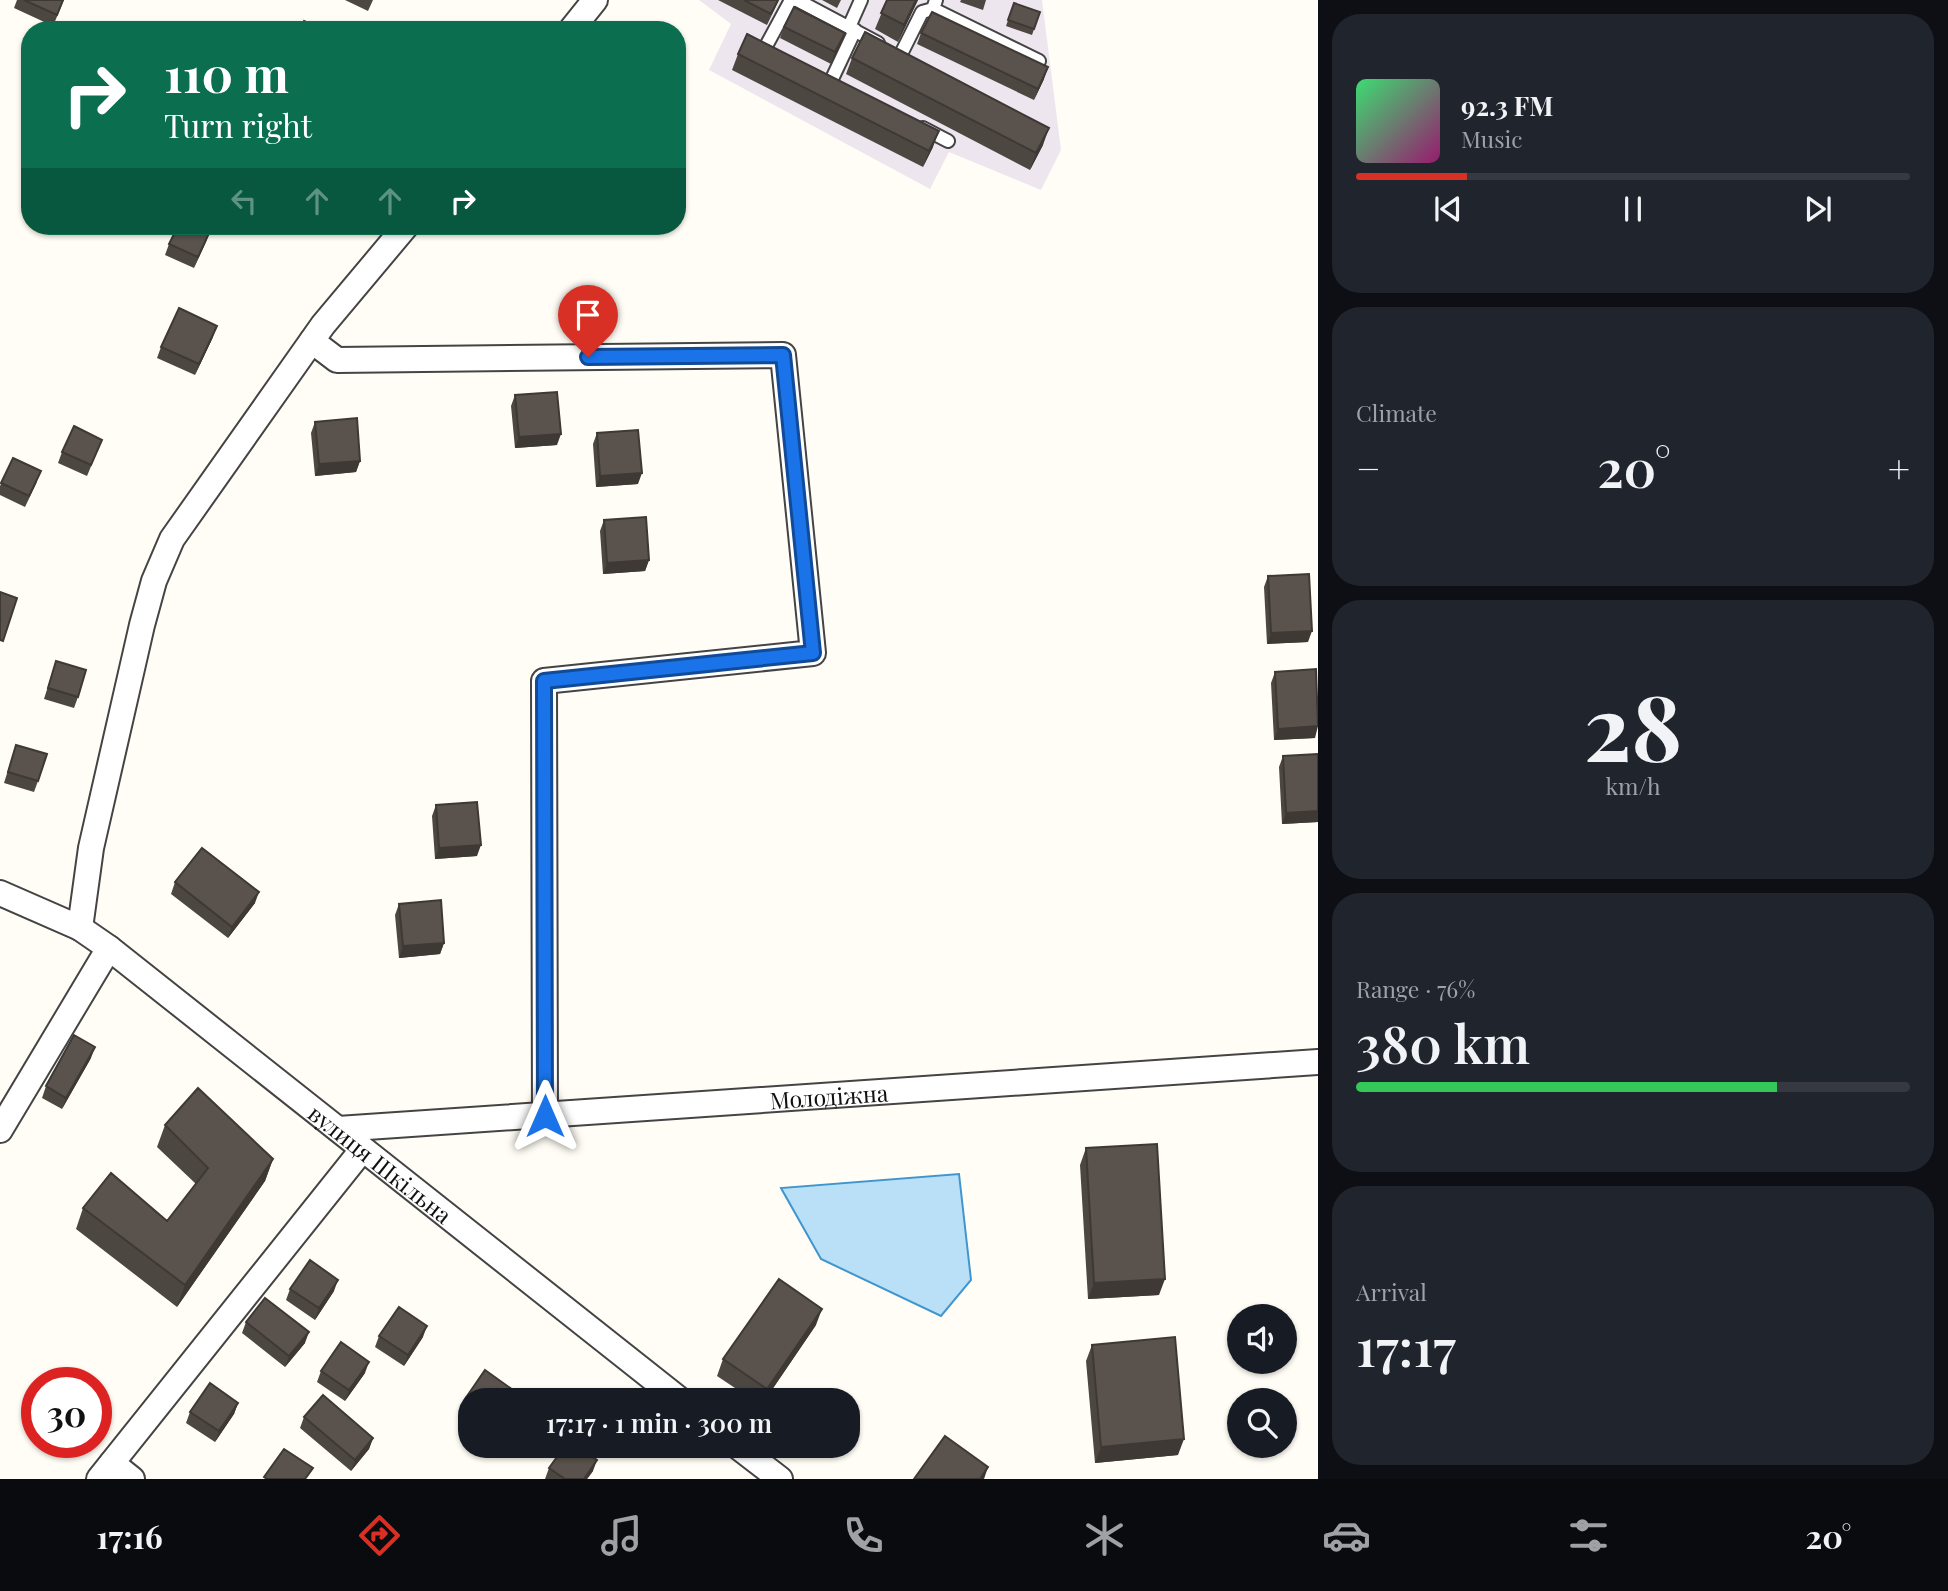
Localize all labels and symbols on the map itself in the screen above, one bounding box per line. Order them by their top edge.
pin [558,285,618,357]
street label: Молодіжна [769,1076,890,1115]
position arrow [508,1079,582,1153]
street label: вулиця Шкільна [303,1097,459,1230]
speed limit sign: 30 [21,1367,112,1458]

